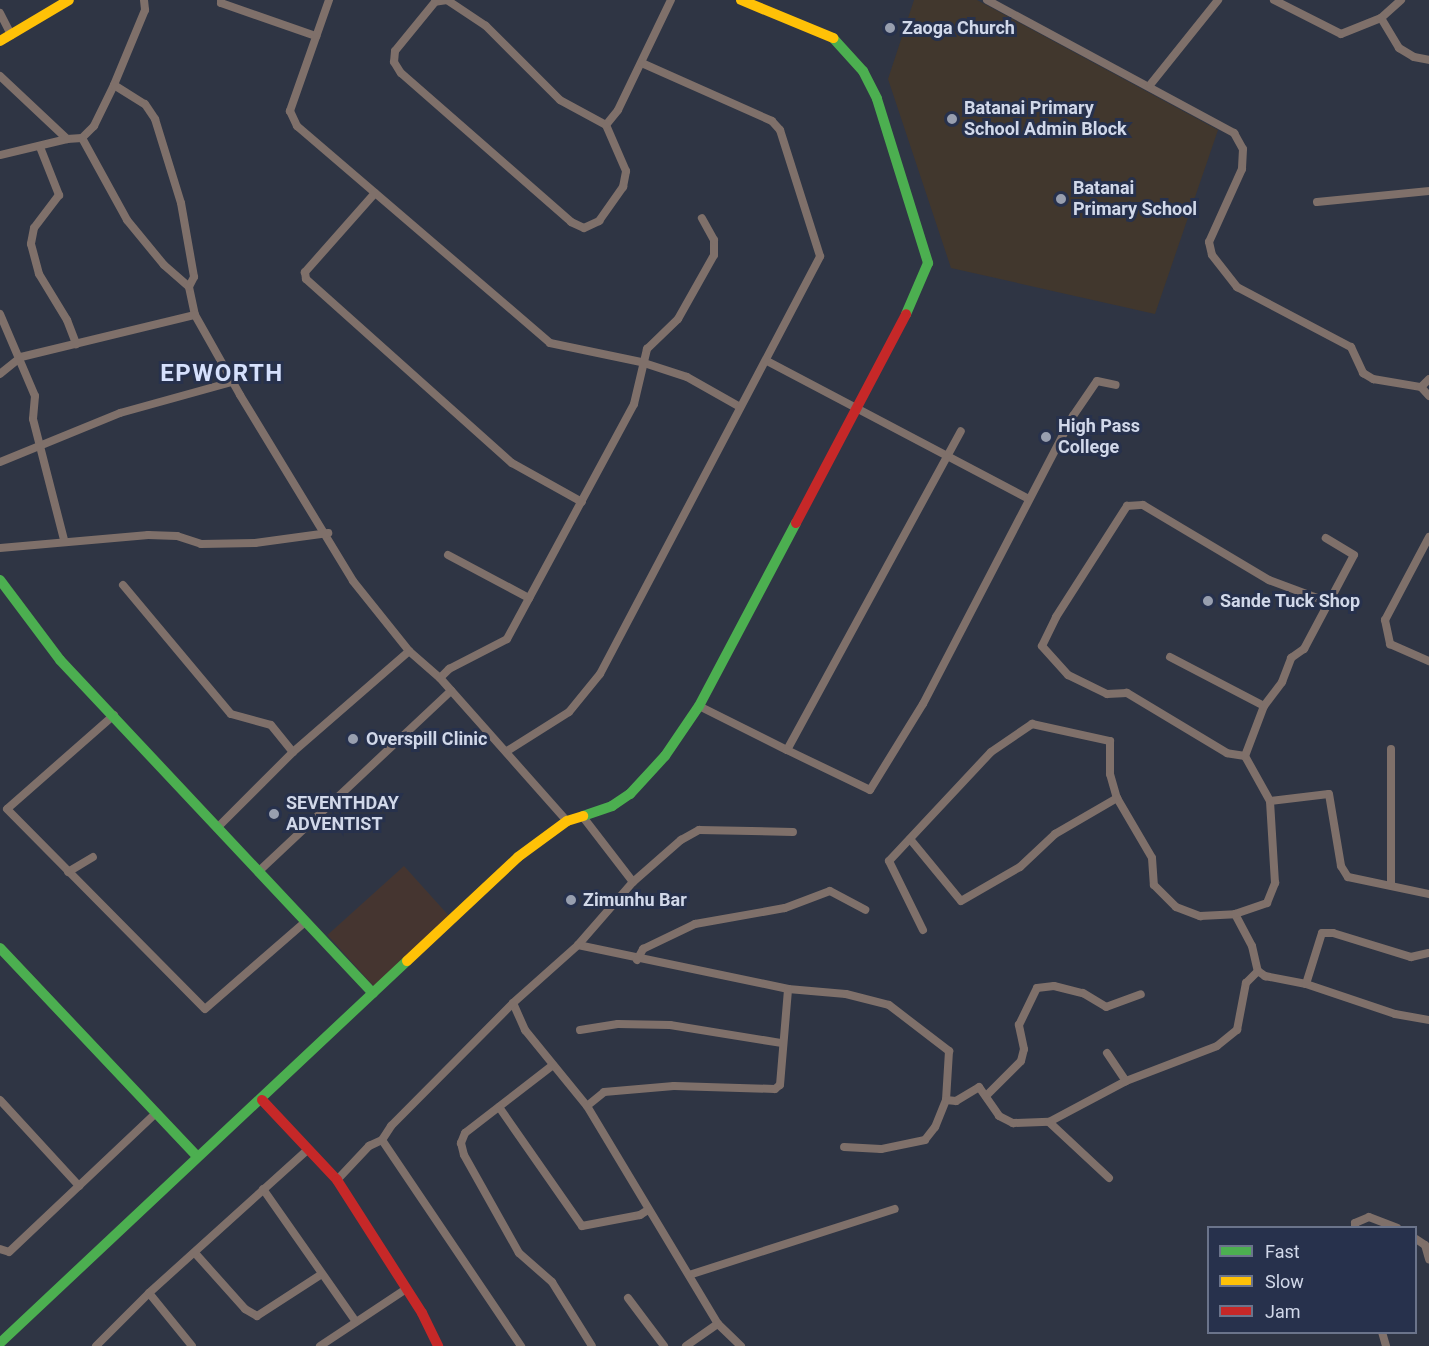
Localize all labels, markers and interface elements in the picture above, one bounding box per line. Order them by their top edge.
place label: Zaoga Church [902,17,1015,39]
marker: Zaoga Church [883,21,897,35]
place label: Batanai Primary School Admin Block [964,98,1127,140]
marker: Batanai Primary School Admin Block [945,112,959,126]
place label: Batanai Primary School [1073,178,1197,220]
marker: Batanai Primary School [1054,192,1068,206]
district label: EPWORTH [160,360,284,388]
place label: High Pass College [1058,416,1140,458]
marker: High Pass College [1039,430,1053,444]
place label: Sande Tuck Shop [1220,590,1361,612]
marker: Sande Tuck Shop [1201,594,1215,608]
place label: Overspill Clinic [366,728,487,750]
marker: Overspill Clinic [344,730,362,748]
place label: SEVENTHDAY ADVENTIST [286,793,399,836]
marker: SEVENTHDAY ADVENTIST [267,807,281,821]
place label: Zimunhu Bar [583,889,687,911]
marker: Zimunhu Bar [564,893,578,907]
legend [1207,1226,1417,1334]
text: Fast [1265,1241,1300,1262]
text: Slow [1265,1271,1304,1292]
text: Jam [1265,1301,1301,1322]

